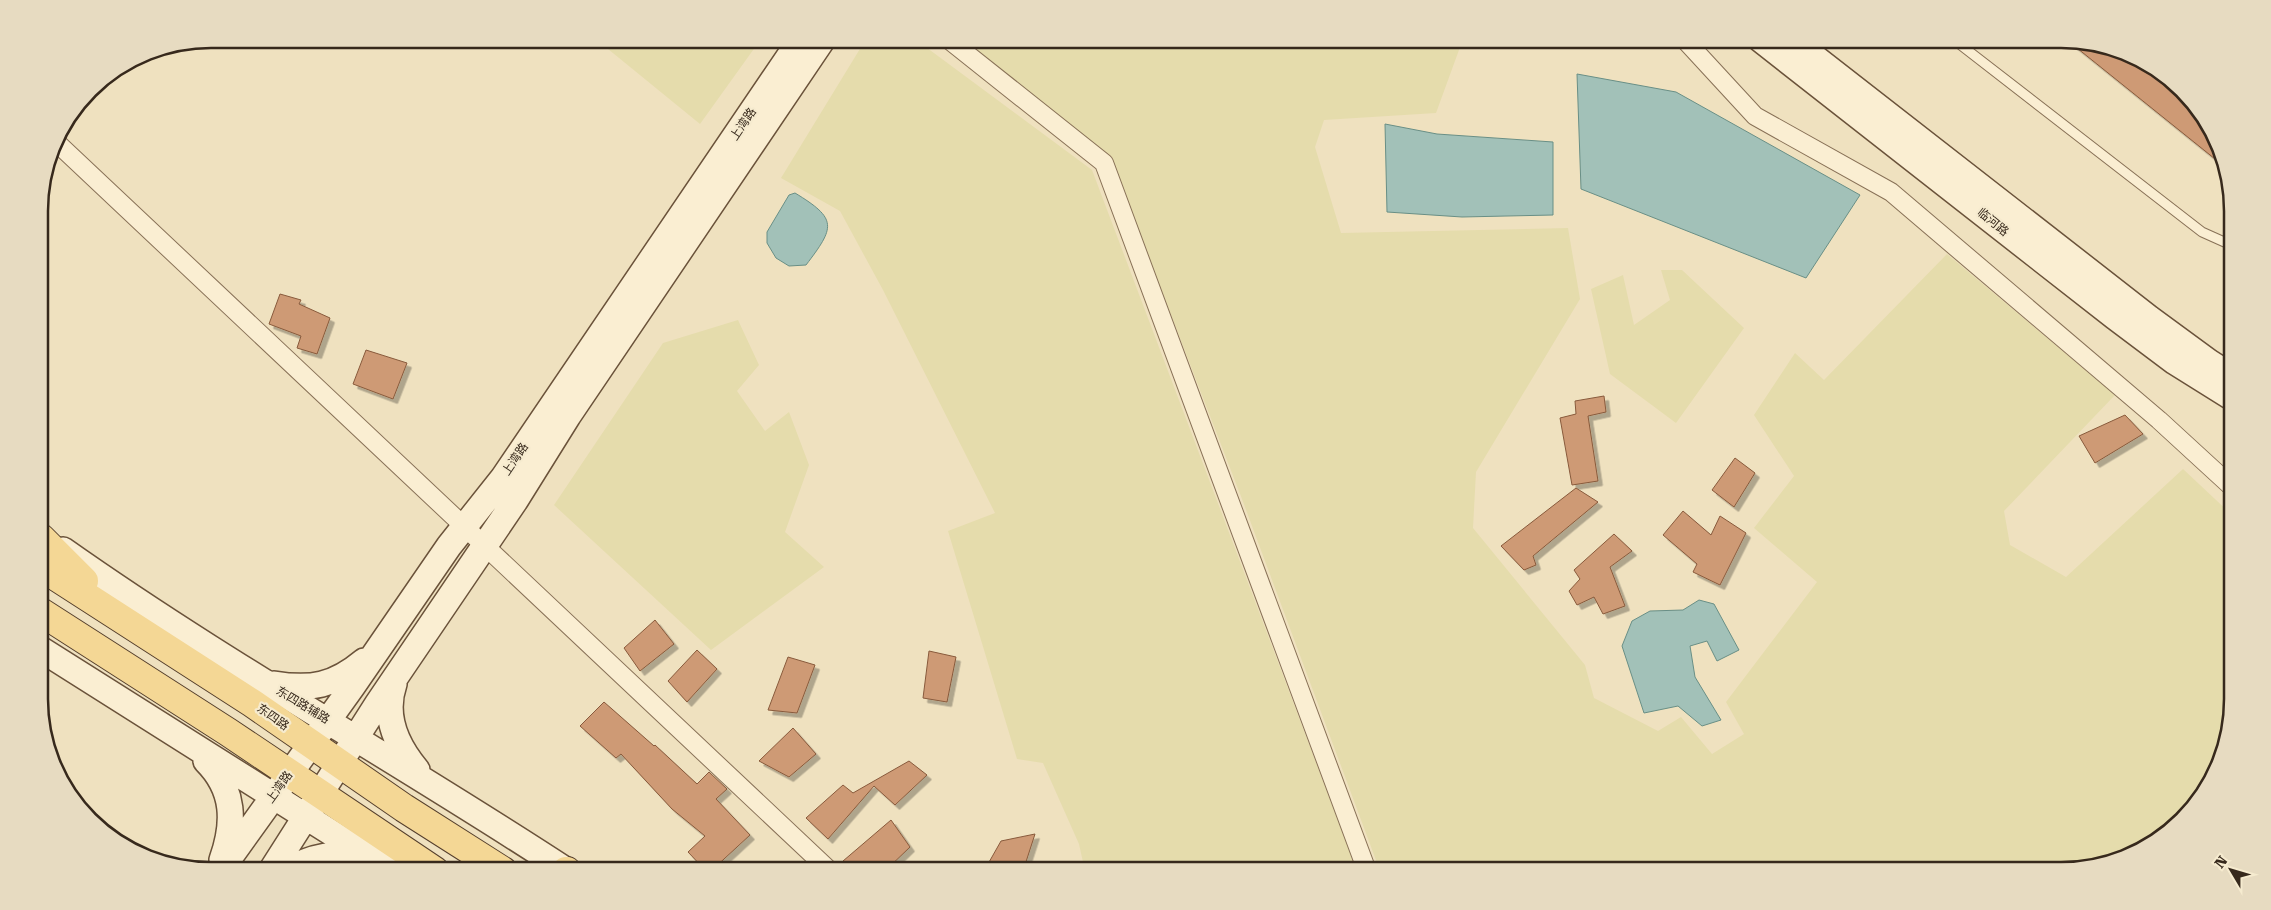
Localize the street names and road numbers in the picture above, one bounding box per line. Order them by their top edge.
street label: 上湾路 [727,105,759,143]
street label: 临河路 [1975,205,2011,239]
street label: 上湾路 [499,440,531,478]
street label: 东四路辅路 [274,683,332,727]
street label: 东四路 [254,701,292,733]
street label: 上湾路 [263,768,295,806]

